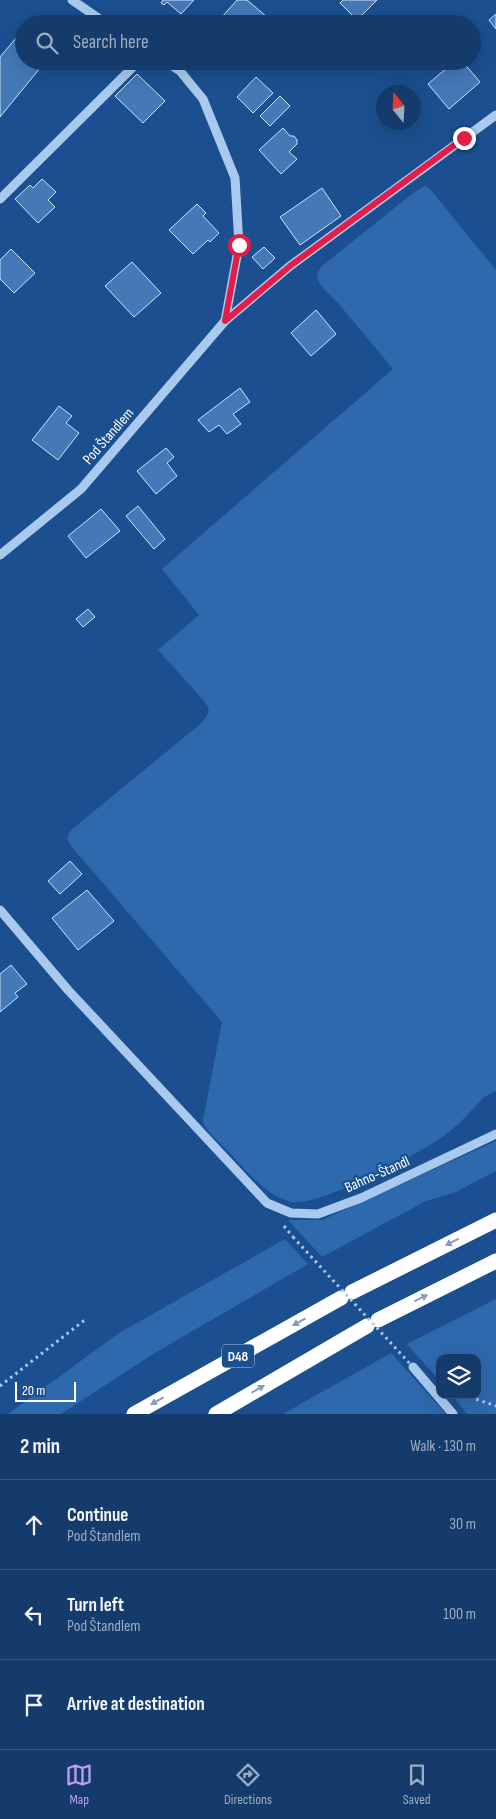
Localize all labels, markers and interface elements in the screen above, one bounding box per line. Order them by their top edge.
search box [15,15,481,70]
icon: search [33,29,61,57]
text: Search here [73,31,149,54]
north arrow [376,85,421,130]
route end [453,127,476,150]
route start [228,234,251,257]
street label: Pod Štandlem [79,404,138,469]
street label: Bahno-Štandl [342,1152,413,1197]
one-way arrow [445,1237,460,1246]
one-way arrow [414,1294,428,1302]
one-way arrow [292,1317,305,1326]
road number: D48 [222,1344,254,1368]
map controls [436,1354,481,1399]
button: layers [436,1354,481,1399]
scale bar [15,1379,76,1402]
text: 20 m [22,1382,45,1399]
one-way arrow [251,1385,265,1394]
one-way arrow [150,1397,164,1406]
text: 2 min [20,1434,60,1459]
text: Walk · 130 m [410,1437,476,1456]
text: Continue [67,1504,128,1527]
icon: ahead [20,1511,48,1539]
text: 30 m [449,1515,476,1534]
text: Pod Štandlem [67,1527,141,1546]
text: Turn left [67,1594,124,1617]
icon: left [20,1601,48,1629]
text: 100 m [443,1605,476,1624]
text: Pod Štandlem [67,1617,141,1636]
icon: arrive [20,1691,48,1719]
text: Arrive at destination [67,1693,205,1716]
tab: Map [65,1761,93,1808]
tab: Directions [224,1761,272,1808]
tab: Saved [403,1761,431,1808]

